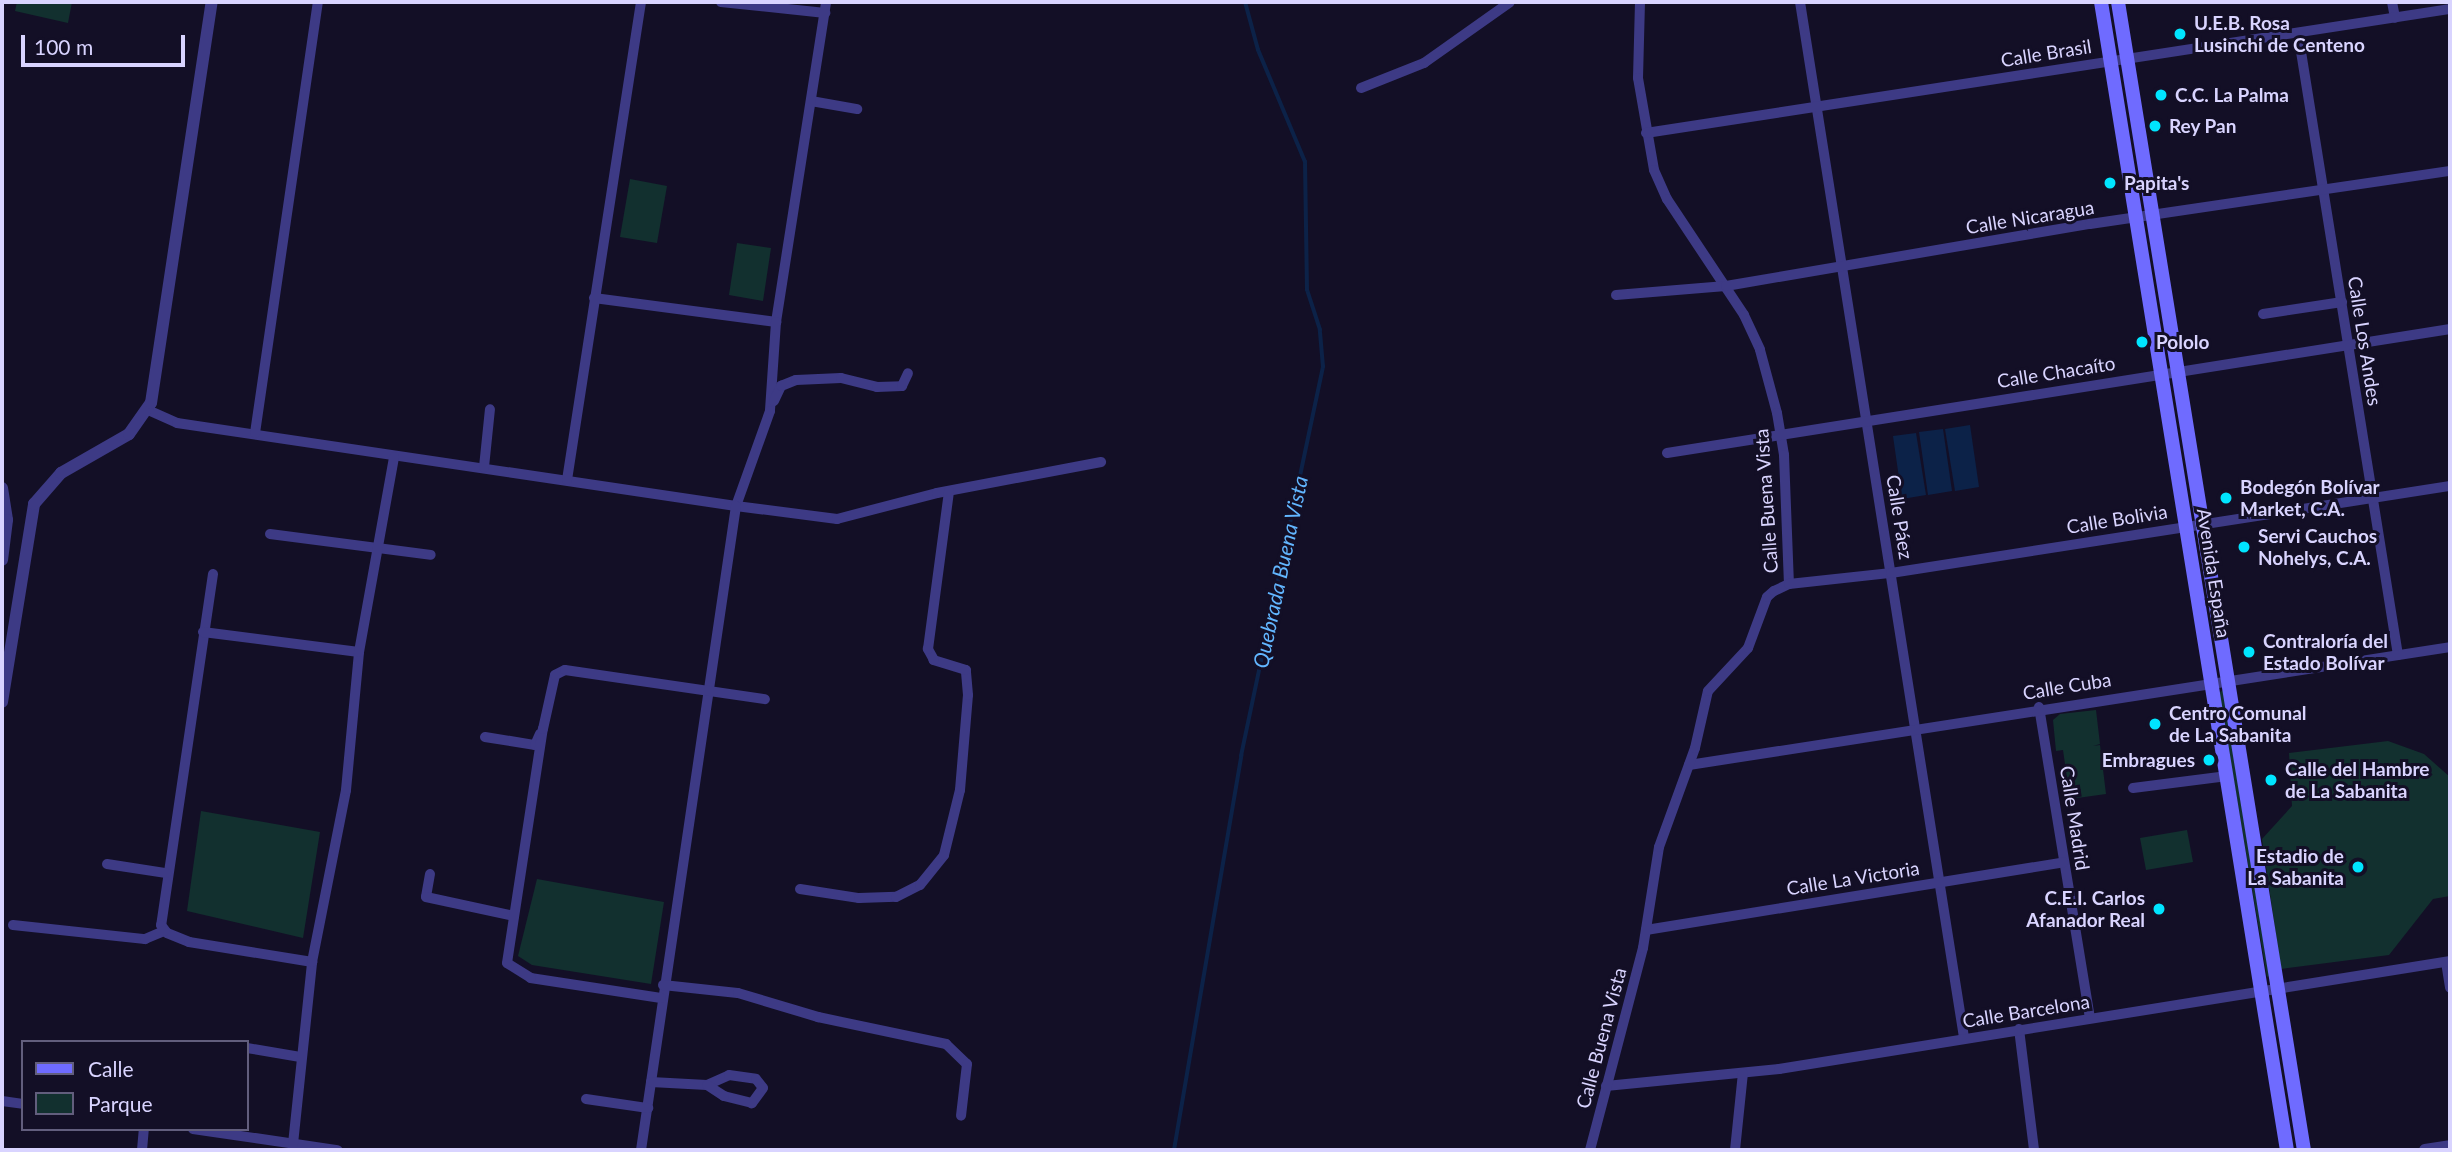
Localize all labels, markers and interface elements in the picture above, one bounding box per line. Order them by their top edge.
place label: U.E.B. Rosa Lusinchi de Centeno [2194,12,2365,56]
scale bar [24,21,189,65]
marker: U.E.B. Rosa Lusinchi de Centeno [2172,26,2188,42]
text: 100 m [34,34,93,59]
street label: Calle Brasil [1999,35,2093,71]
place label: C.C. La Palma [2175,84,2289,106]
marker: C.C. La Palma [2153,87,2169,103]
place label: Rey Pan [2169,115,2237,137]
marker: Rey Pan [2147,118,2163,134]
place label: Papita's [2124,172,2189,194]
marker: Papita's [2102,175,2118,191]
street label: Calle Nicaragua [1964,196,2096,238]
street label: Calle Los Andes [2343,274,2387,408]
place label: Pololo [2156,331,2210,353]
marker: Pololo [2134,334,2150,350]
street label: Calle Chacaíto [1995,351,2117,393]
street label: Calle Buena Vista [1750,428,1782,574]
water label: Quebrada Buena Vista [1247,473,1313,671]
street label: Calle Páez [1882,473,1918,561]
place label: Bodegón Bolívar Market, C.A. [2240,476,2380,520]
marker: Bodegón Bolívar Market, C.A. [2218,490,2234,506]
street label: Calle Bolivia [2065,500,2169,538]
street label: Avenida España [2192,507,2236,639]
place label: Servi Cauchos Nohelys, C.A. [2258,525,2377,569]
marker: Servi Cauchos Nohelys, C.A. [2236,539,2252,555]
place label: Contraloría del Estado Bolívar [2263,630,2388,674]
marker: Contraloría del Estado Bolívar [2241,644,2257,660]
street label: Calle Cuba [2021,668,2113,704]
place label: Centro Comunal de La Sabanita [2169,702,2307,746]
marker: Centro Comunal de La Sabanita [2147,716,2163,732]
place label: Embragues [2102,749,2195,771]
marker: Embragues [2201,752,2217,768]
place label: Calle del Hambre de La Sabanita [2285,758,2429,802]
street label: Calle Madrid [2055,764,2095,872]
marker: Calle del Hambre de La Sabanita [2263,772,2279,788]
place label: Estadio de La Sabanita [2247,845,2344,889]
street label: Calle La Victoria [1785,856,1921,900]
marker: Estadio de La Sabanita [2350,859,2366,875]
place label: C.E.I. Carlos Afanador Real [2026,887,2145,931]
marker: C.E.I. Carlos Afanador Real [2151,901,2167,917]
street label: Calle Buena Vista [1571,965,1631,1111]
street label: Calle Barcelona [1961,990,2091,1032]
legend [21,1040,248,1131]
text: Calle [88,1056,133,1081]
text: Parque [88,1091,153,1116]

